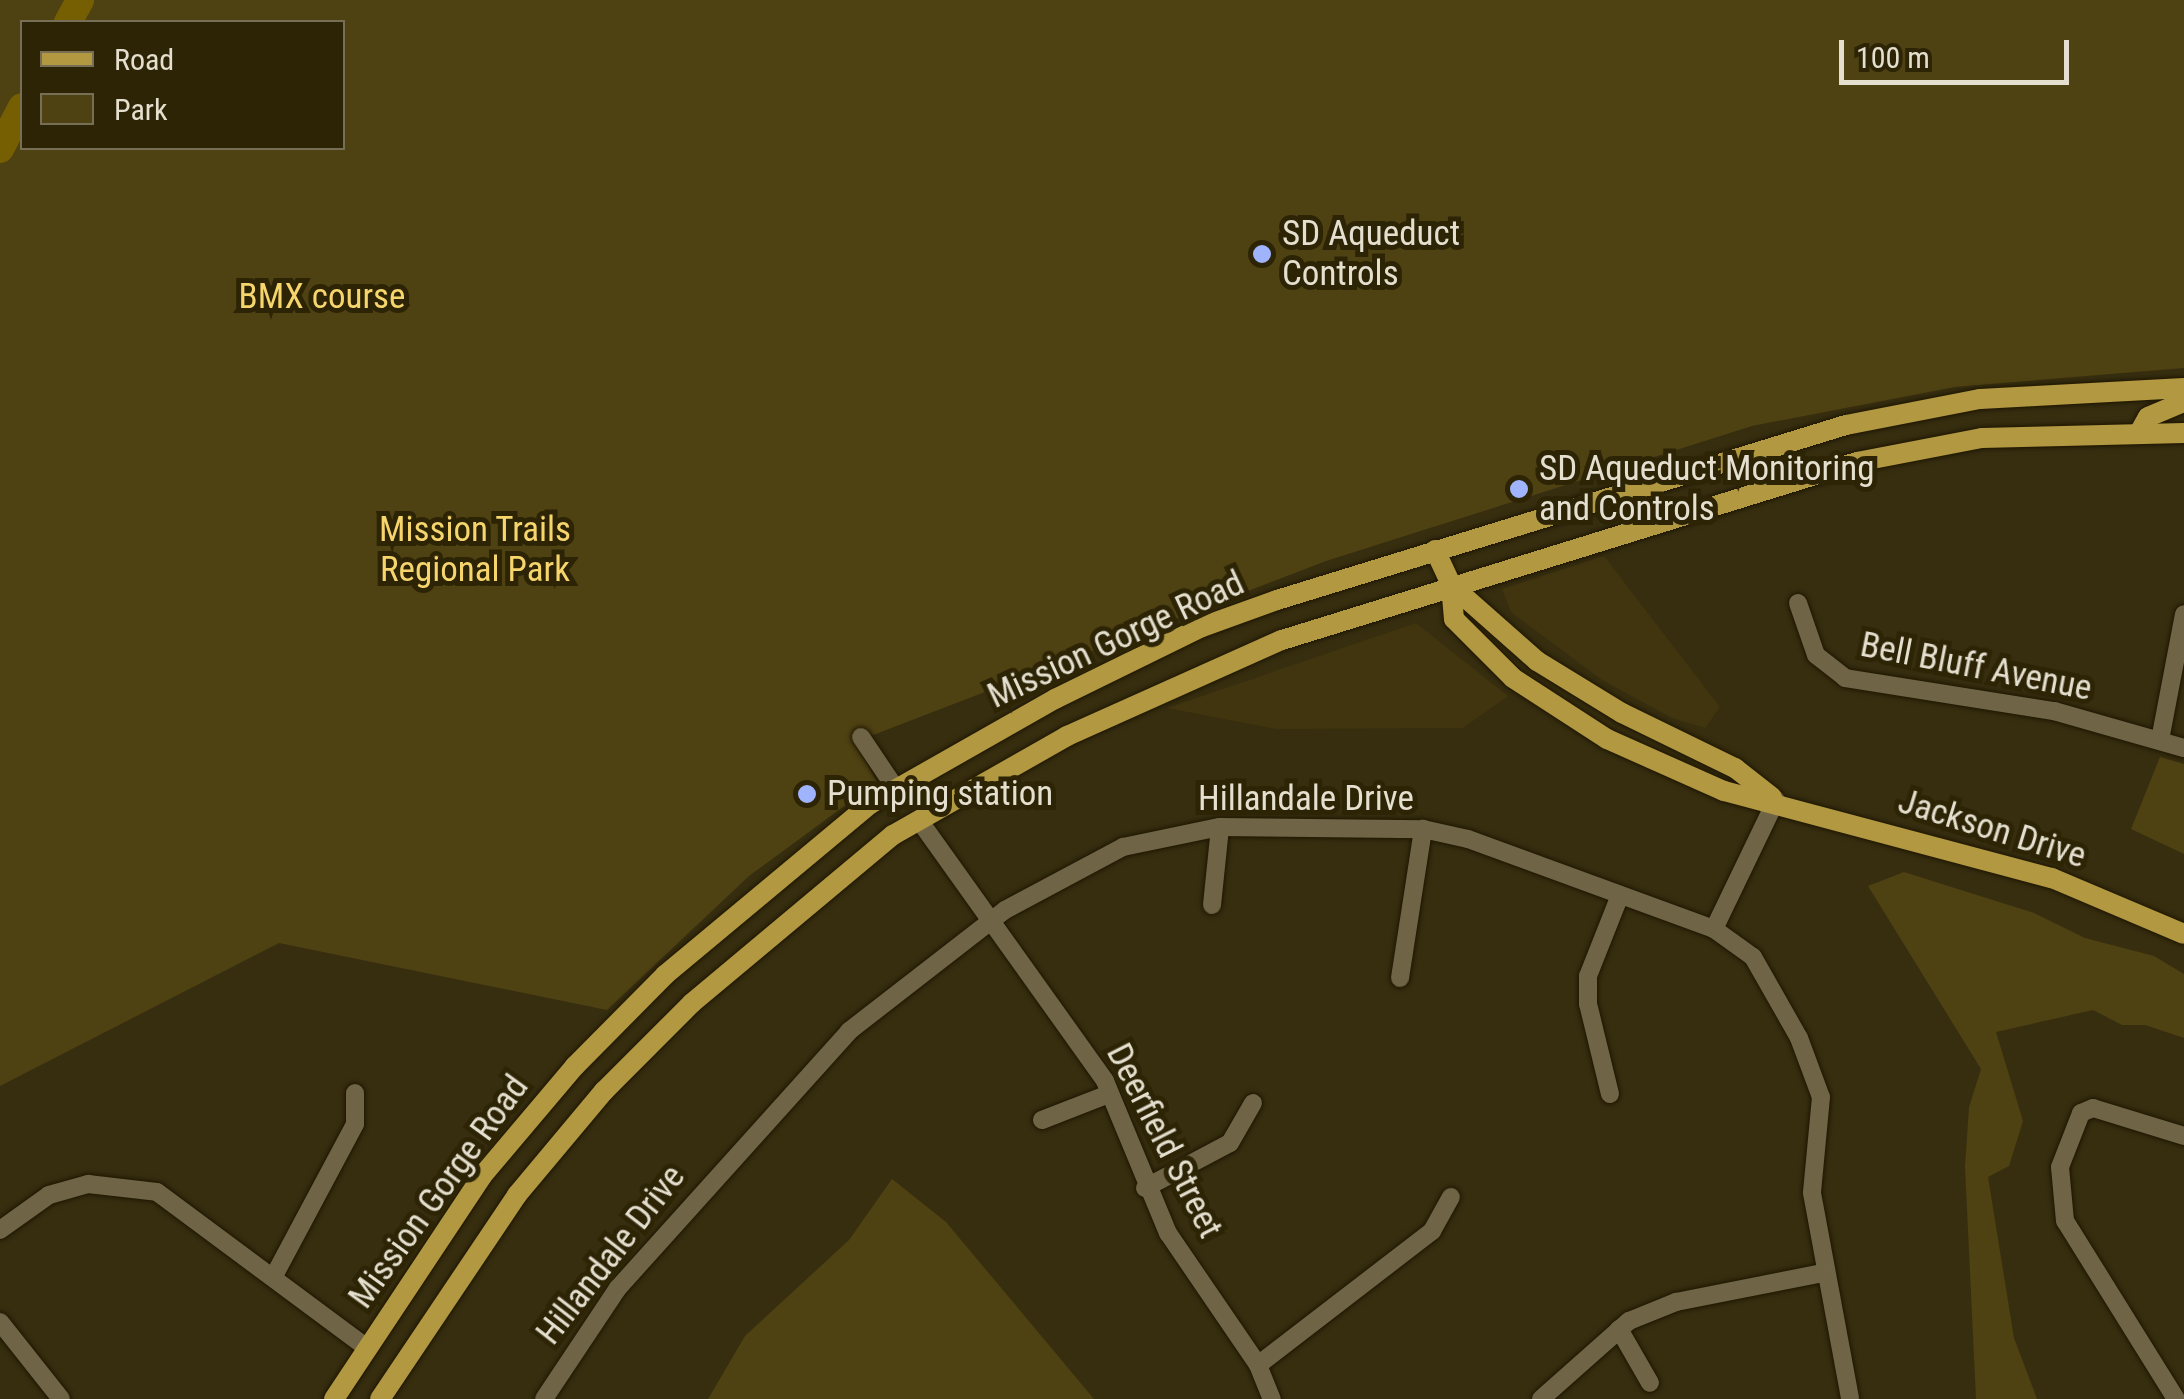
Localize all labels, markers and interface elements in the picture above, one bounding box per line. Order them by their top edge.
legend [20,20,345,150]
scale bar [1844,20,2074,82]
text: 100 m [1856,40,1930,75]
text: Road [114,42,174,77]
text: Park [114,92,168,127]
place label: SD Aqueduct Controls [1282,213,1460,295]
marker: SD Aqueduct Controls [1251,243,1273,265]
park label: BMX course [239,276,405,318]
place label: SD Aqueduct Monitoring and Controls [1539,448,1875,530]
marker: SD Aqueduct Monitoring and Controls [1508,478,1530,500]
park label: Mission Trails Regional Park [379,509,571,591]
street label: Mission Gorge Road [981,562,1251,718]
street label: Bell Bluff Avenue [1857,624,2095,710]
place label: Pumping station [827,773,1053,815]
street label: Hillandale Drive [1198,778,1414,820]
street label: Jackson Drive [1893,781,2091,877]
marker: Pumping station [796,783,818,805]
street label: Deerfield Street [1097,1037,1231,1245]
street label: Mission Gorge Road [340,1067,538,1317]
street label: Hillandale Drive [528,1157,694,1353]

